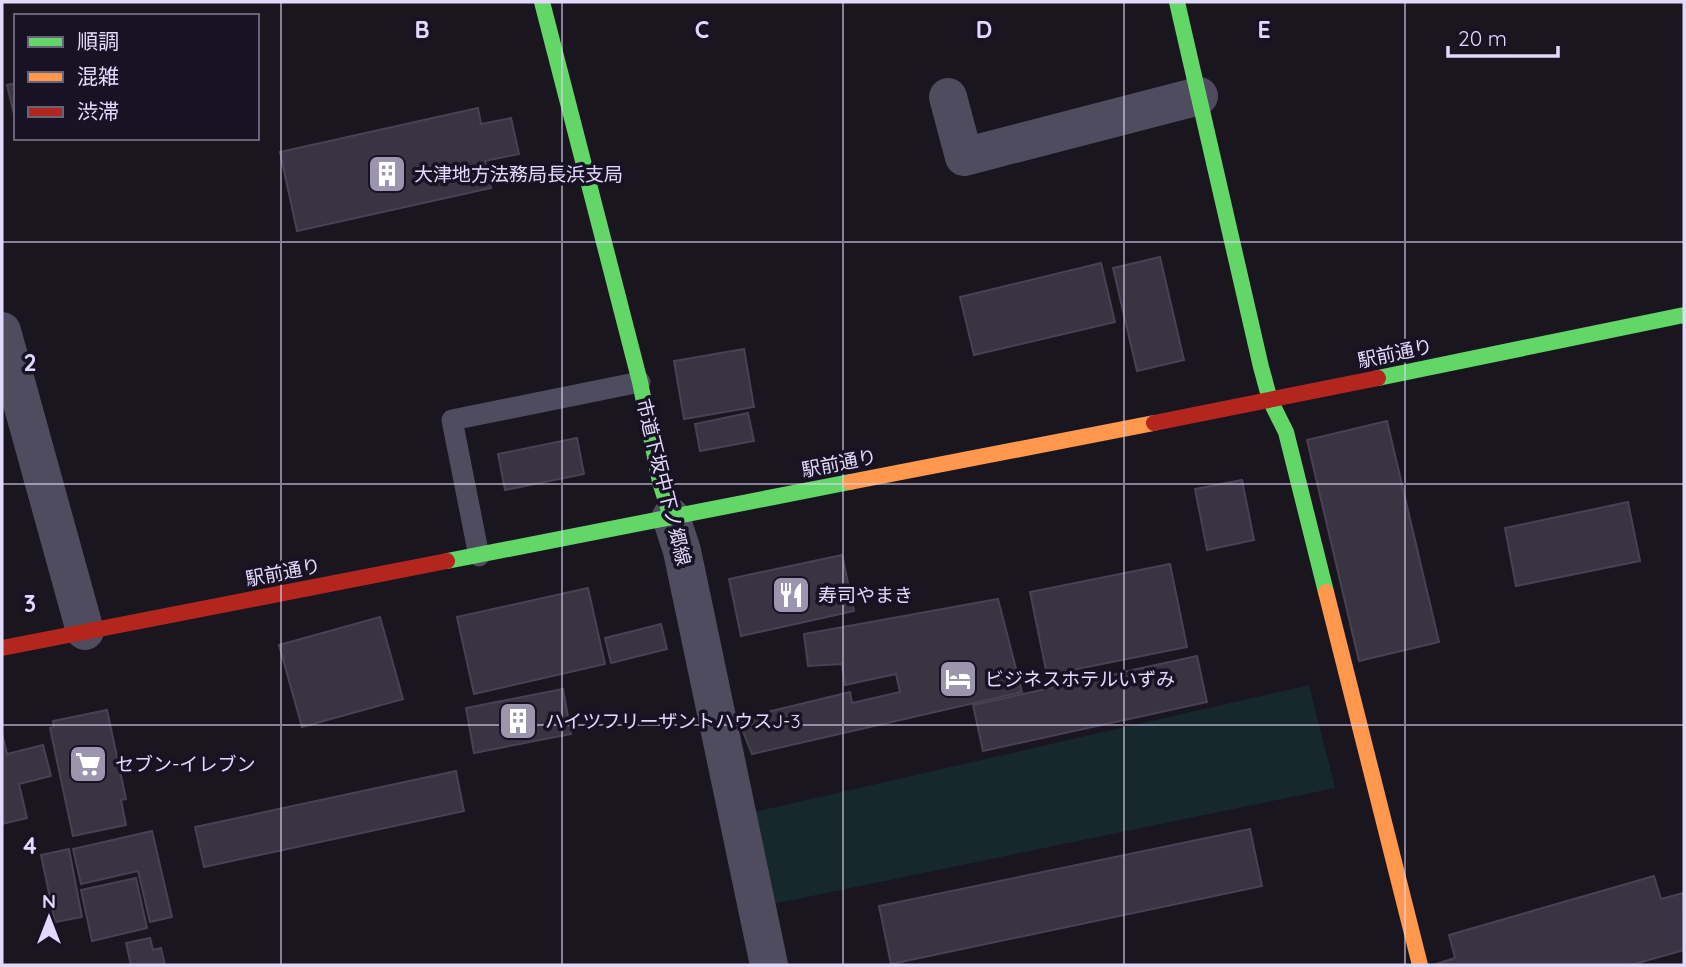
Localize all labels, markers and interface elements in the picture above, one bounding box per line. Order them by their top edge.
legend [14,14,259,140]
scale bar [1448,14,1558,58]
text: B [414,15,430,44]
text: C [695,15,709,44]
text: D [976,15,992,44]
text: E [1257,15,1271,44]
text: 20 m [1458,25,1507,51]
text: 順調 [77,28,119,54]
text: 混雑 [77,63,119,89]
text: 渋滞 [77,98,119,124]
building icon: 大津地方法務局長浜支局 [366,153,408,195]
place label: 大津地方法務局長浜支局 [414,162,623,186]
street label: 駅前通り [1355,333,1435,373]
text: 2 [23,348,37,377]
street label: 市道下坂中下ノ郷線 [632,396,696,568]
street label: 駅前通り [799,444,879,482]
street label: 駅前通り [243,553,323,591]
restaurant icon: 寿司やまき [770,574,812,616]
place label: 寿司やまき [818,583,913,607]
text: 3 [24,589,36,618]
hotel icon: ビジネスホテルいずみ [937,658,979,700]
place label: ビジネスホテルいずみ [985,667,1175,691]
building icon: ハイツフリーザントハウスJ-3 [497,700,539,742]
place label: ハイツフリーザントハウスJ-3 [545,709,800,733]
supermarket icon: セブン-イレブン [67,743,109,785]
place label: セブン-イレブン [115,752,255,776]
text: 4 [23,831,37,860]
north arrow [14,883,84,953]
text: N [42,889,56,913]

